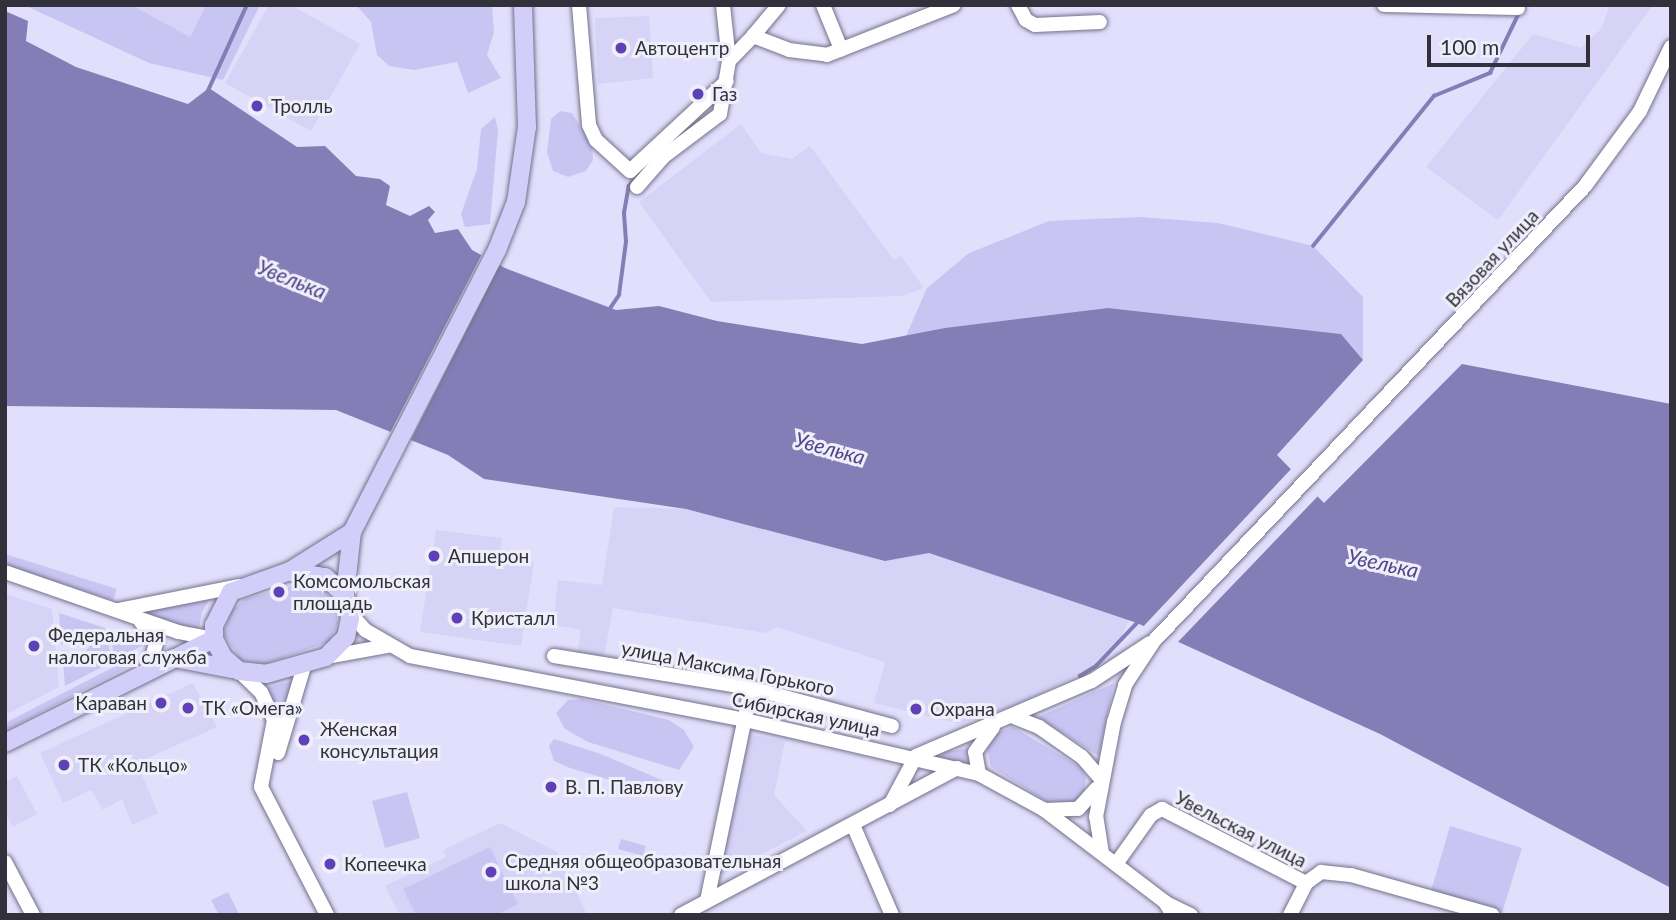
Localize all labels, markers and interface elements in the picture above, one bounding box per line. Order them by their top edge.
scale bar [1431,21,1594,65]
text: 100 m [1440,34,1499,59]
place label: Автоцентр [635,37,729,59]
marker: Автоцентр [613,40,629,56]
place label: Газ [712,83,737,105]
marker: Газ [690,86,706,102]
place label: Тролль [271,95,333,117]
marker: Тролль [249,98,265,114]
street label: Вязовая улица [1441,204,1543,312]
water label: Увелька [254,254,330,304]
water label: Увелька [792,427,868,469]
water label: Увелька [1345,543,1421,583]
place label: Апшерон [448,545,529,567]
marker: Апшерон [426,548,442,564]
place label: Комсомольская площадь [293,570,431,614]
marker: Комсомольская площадь [271,584,287,600]
place label: Кристалл [471,607,555,629]
marker: Кристалл [449,610,465,626]
place label: Федеральная налоговая служба [48,624,207,668]
street label: улица Максима Горького [620,636,836,700]
marker: Федеральная налоговая служба [26,638,42,654]
street label: Сибирская улица [730,687,882,741]
place label: Караван [75,692,147,714]
marker: Караван [153,695,169,711]
place label: ТК «Омега» [202,697,303,719]
place label: Охрана [930,698,995,720]
marker: ТК «Омега» [180,700,196,716]
marker: Охрана [908,701,924,717]
place label: Женская консультация [320,718,439,762]
marker: Женская консультация [294,730,314,750]
place label: ТК «Кольцо» [78,754,188,776]
marker: ТК «Кольцо» [56,757,72,773]
place label: В. П. Павлову [565,776,683,798]
marker: В. П. Павлову [543,779,559,795]
street label: Увельская улица [1171,786,1311,872]
place label: Средняя общеобразовательная школа №3 [505,850,781,894]
place label: Копеечка [344,853,427,875]
marker: Копеечка [322,856,338,872]
marker: Средняя общеобразовательная школа №3 [483,864,499,880]

